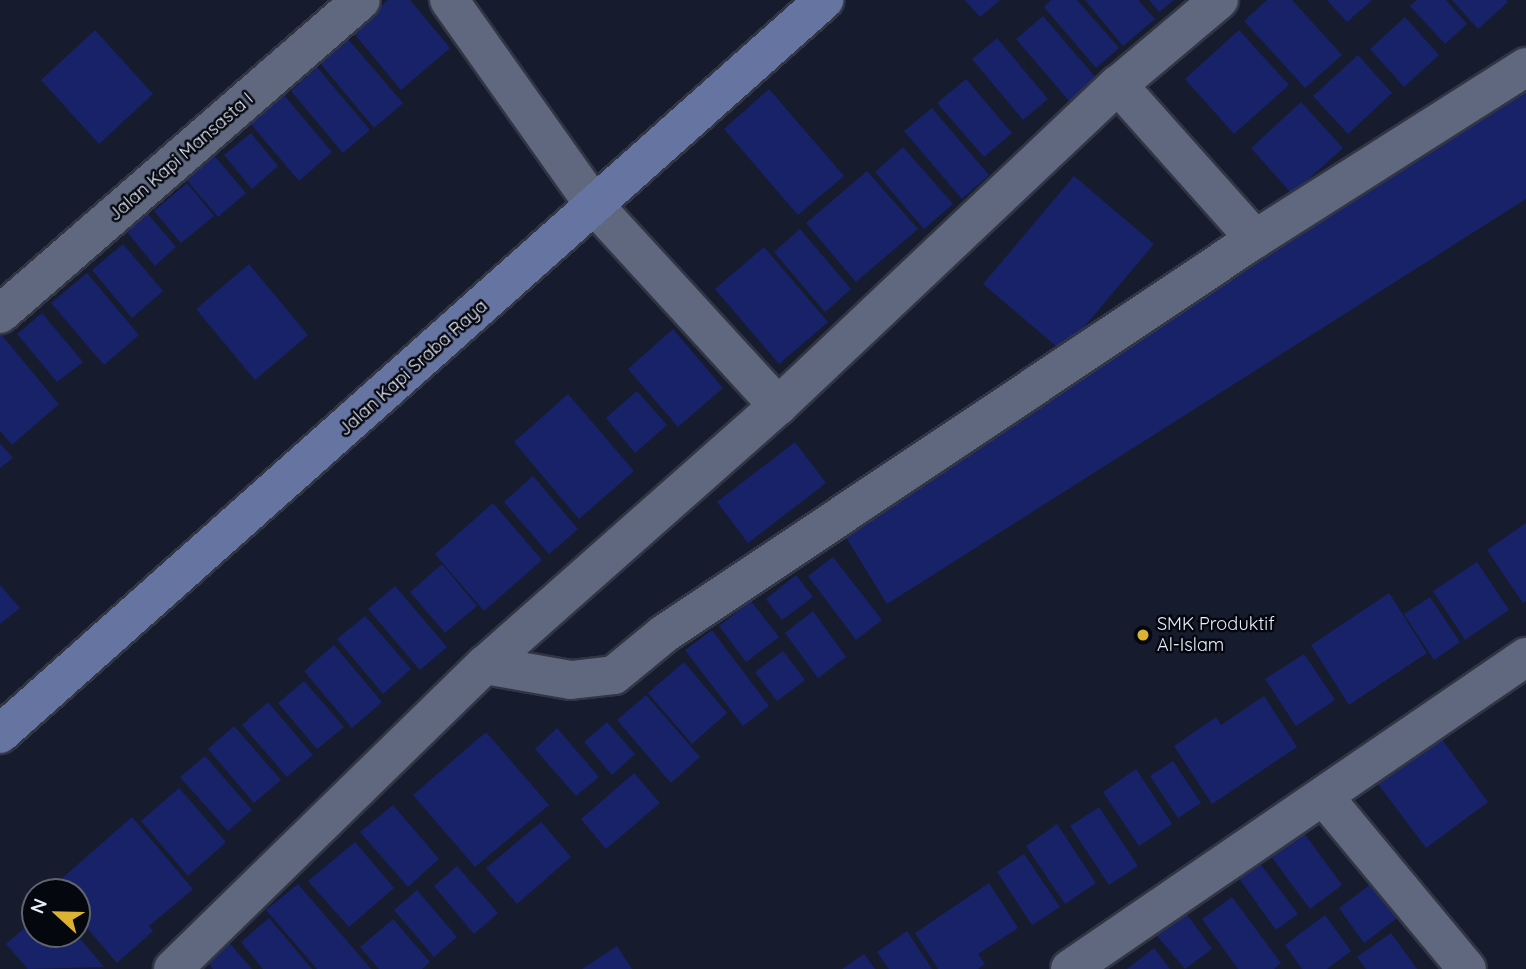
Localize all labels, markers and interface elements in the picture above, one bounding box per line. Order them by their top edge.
street label: Jalan Kapi Mansasta I [104,88,258,226]
street label: Jalan Kapi Sraba Raya [334,295,492,441]
place label: SMK Produktif Al-Islam [1157,614,1275,656]
marker: SMK Produktif Al-Islam [1135,627,1151,643]
north arrow [21,878,91,948]
text: N [25,895,52,917]

